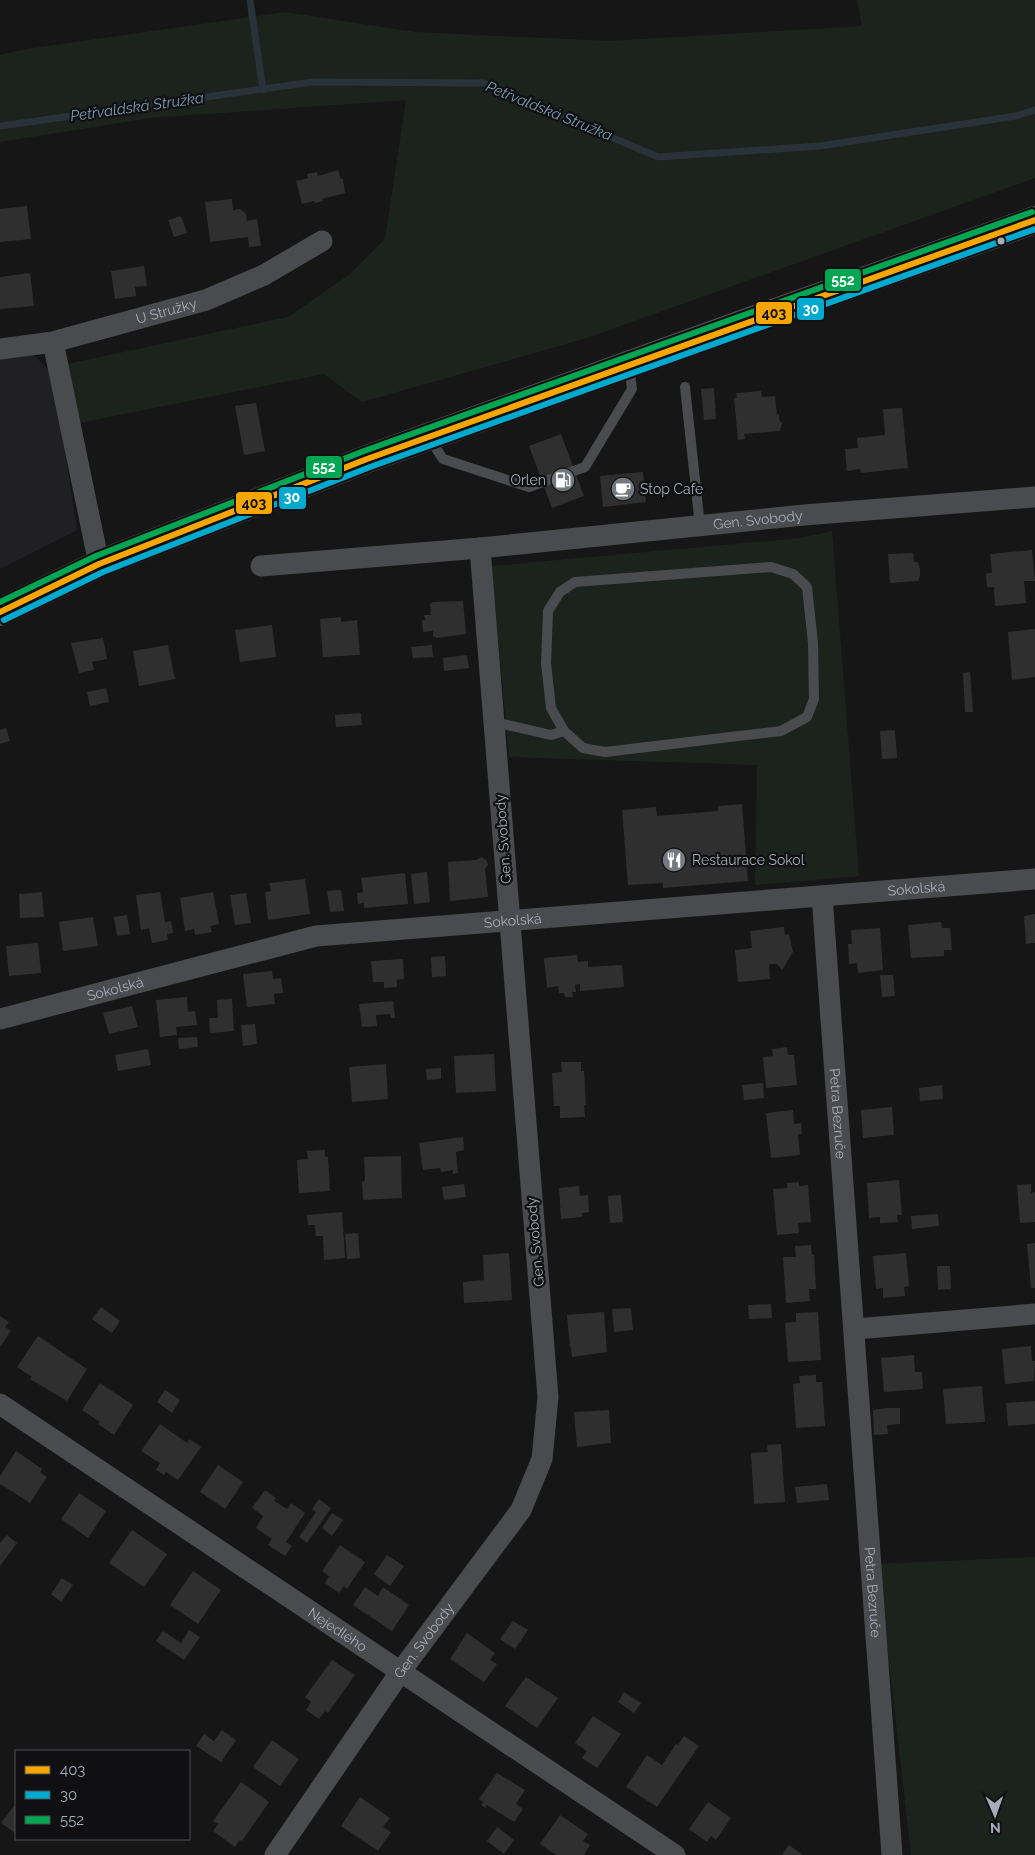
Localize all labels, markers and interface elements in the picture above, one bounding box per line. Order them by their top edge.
water label: Petřvaldská Stružka [483,77,615,145]
water label: Petřvaldská Stružka [69,89,205,125]
unlabelled marker [996,236,1006,246]
line badge: 552 [824,268,862,292]
text: 552 [831,272,855,288]
street label: U Stružky [134,295,199,327]
line badge: 30 [796,297,825,321]
line badge: 403 [755,301,793,325]
text: 30 [803,301,819,317]
text: 403 [762,305,786,321]
line badge: 552 [305,455,343,479]
text: 552 [312,459,336,475]
fuel station icon: Orlen [550,467,576,493]
place label: Orlen [510,472,546,488]
cafe icon: Stop Cafe [610,476,636,502]
place label: Stop Cafe [640,481,703,497]
line badge: 30 [278,486,307,510]
text: 30 [284,489,300,505]
line badge: 403 [235,491,273,515]
text: 403 [242,495,266,511]
street label: Gen. Svobody [712,507,804,532]
street label: Gen. Svobody [492,793,514,884]
restaurant icon: Restaurace Sokol [661,847,687,873]
place label: Restaurace Sokol [692,852,805,868]
street label: Sokolská [887,878,946,899]
street label: Sokolská [483,910,542,931]
street label: Sokolská [85,974,145,1004]
street label: Petra Bezruče [827,1067,849,1159]
street label: Gen. Svobody [523,1196,547,1287]
street label: Petra Bezruče [862,1546,884,1638]
street label: Gen. Svobody [391,1599,457,1681]
street label: Nejedlého [305,1604,370,1655]
legend [15,1750,190,1840]
text: 403 [60,1761,85,1779]
text: 30 [60,1786,77,1804]
north arrow [970,1790,1020,1840]
text: 552 [60,1811,84,1829]
text: N [990,1820,1001,1836]

